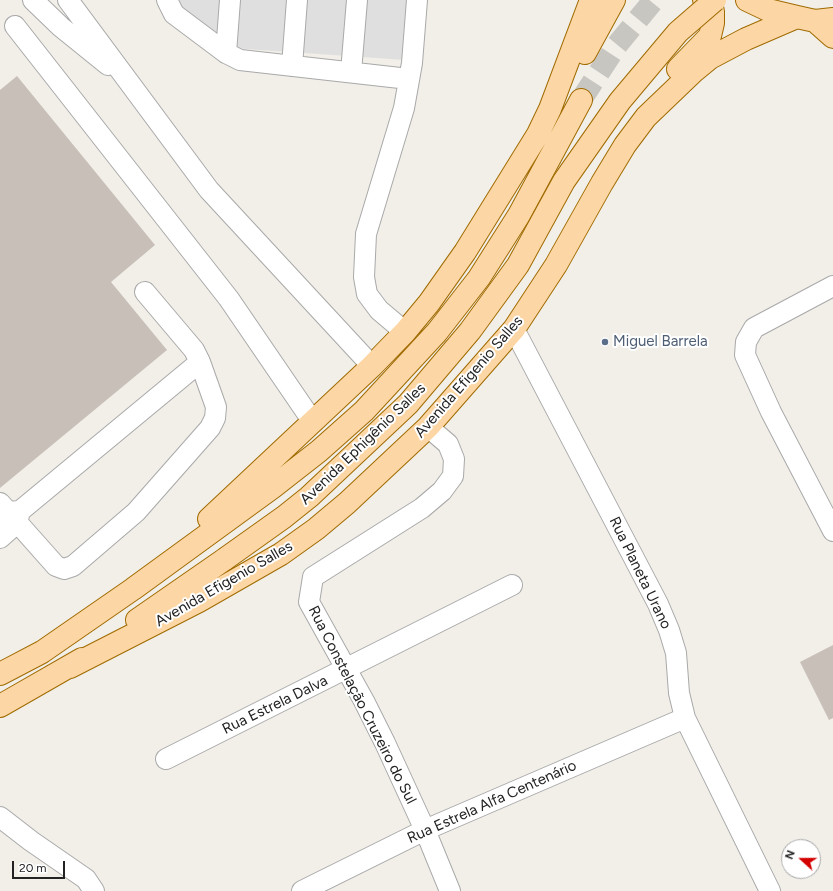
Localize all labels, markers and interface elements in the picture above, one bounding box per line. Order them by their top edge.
street label: Avenida Efigenio Salles [411,312,527,442]
place label: Miguel Barrela [613,333,708,351]
marker: Miguel Barrela [600,337,610,347]
street label: Avenida Ephigênio Salles [297,379,429,509]
street label: Rua Planeta Urano [605,514,675,632]
street label: Avenida Efigenio Salles [152,537,296,631]
street label: Rua Constelação Cruzeiro do Sul [304,603,420,807]
street label: Rua Estrela Dalva [219,672,331,738]
street label: Rua Estrela Alfa Centenário [405,756,579,848]
north arrow [781,839,821,879]
text: N [783,849,798,861]
scale bar [14,853,67,879]
text: 20 m [19,861,47,875]

